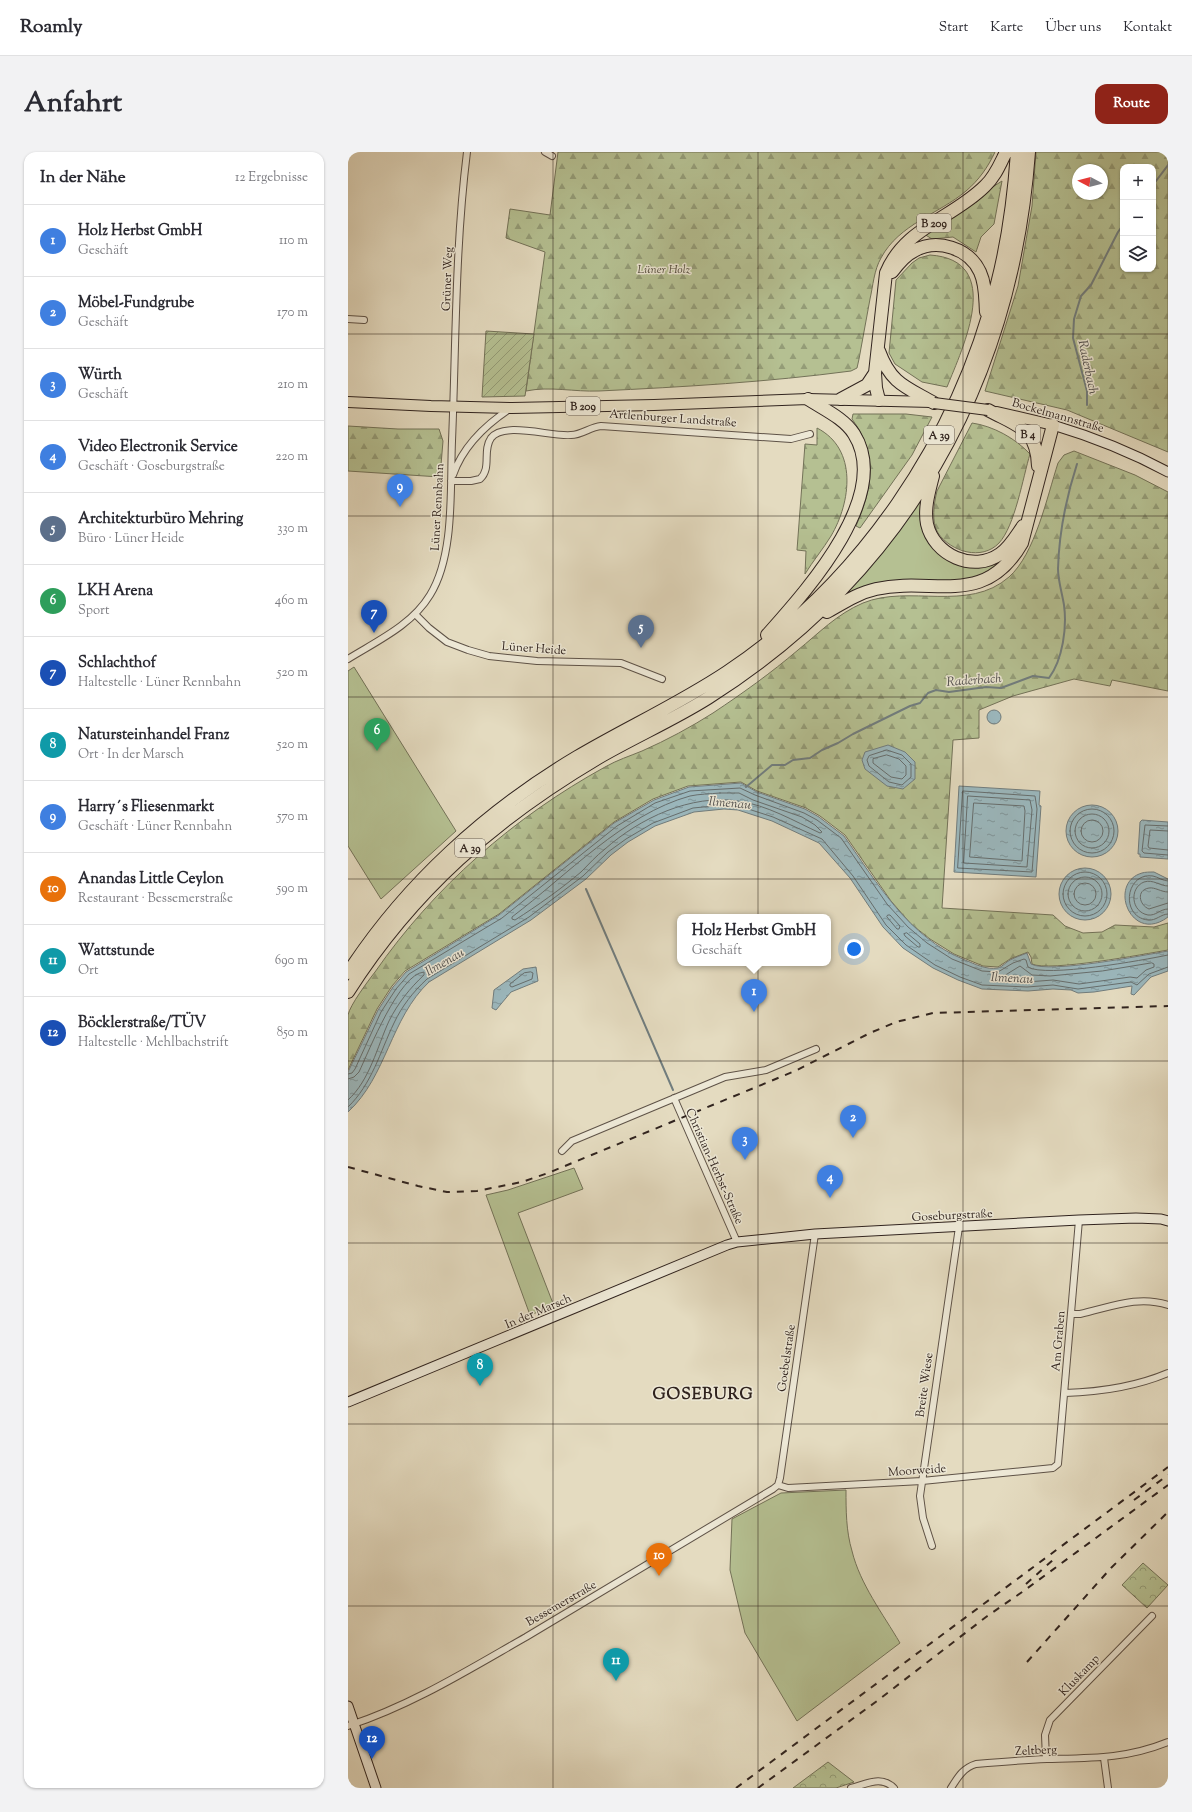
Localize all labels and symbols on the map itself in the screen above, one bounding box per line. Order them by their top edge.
north arrow [1072,164,1108,200]
road number: B 209 [917,214,951,232]
street label: Grüner Weg [438,246,458,312]
park label: Lüner Holz [637,261,691,279]
water label: Raderbach [1073,339,1102,397]
street label: Bockelmannstraße [1010,394,1106,438]
road number: B 209 [566,397,600,415]
street label: Artlenburger Landstraße [609,406,738,432]
road number: B 4 [1016,425,1040,443]
road number: A 39 [924,426,954,444]
street label: Lüner Rennbahn [427,463,449,551]
pin: 9 [387,474,413,507]
pin: 7 [361,600,387,633]
pin: 5 [628,615,654,648]
street label: Lüner Heide [501,638,567,660]
water label: Raderbach [946,670,1003,692]
pin: 6 [364,718,390,751]
water label: Ilmenau [708,793,752,815]
road number: A 39 [455,839,485,857]
your location [844,939,864,959]
water label: Ilmenau [422,944,468,981]
water label: Ilmenau [990,969,1034,989]
pin: 1 [741,979,767,1012]
street label: Christian-Herbst-Straße [680,1105,748,1228]
pin: 2 [840,1105,866,1138]
pin: 3 [732,1127,758,1160]
pin: 4 [817,1165,843,1198]
street label: Goseburgstraße [911,1205,993,1227]
street label: In der Marsch [502,1290,575,1334]
street label: Am Graben [1047,1310,1071,1372]
street label: Goebelstraße [773,1323,801,1393]
street label: Breite Wiese [912,1351,938,1419]
pin: 8 [467,1353,493,1386]
district label: GOSEBURG [652,1384,754,1407]
street label: Moorweide [887,1460,947,1482]
pin: 10 [646,1543,672,1576]
street label: Bessemerstraße [523,1576,600,1631]
pin: 11 [603,1648,629,1681]
street label: Kluskamp [1055,1650,1105,1701]
pin: 12 [359,1726,385,1759]
street label: Zeltberg [1015,1741,1058,1761]

